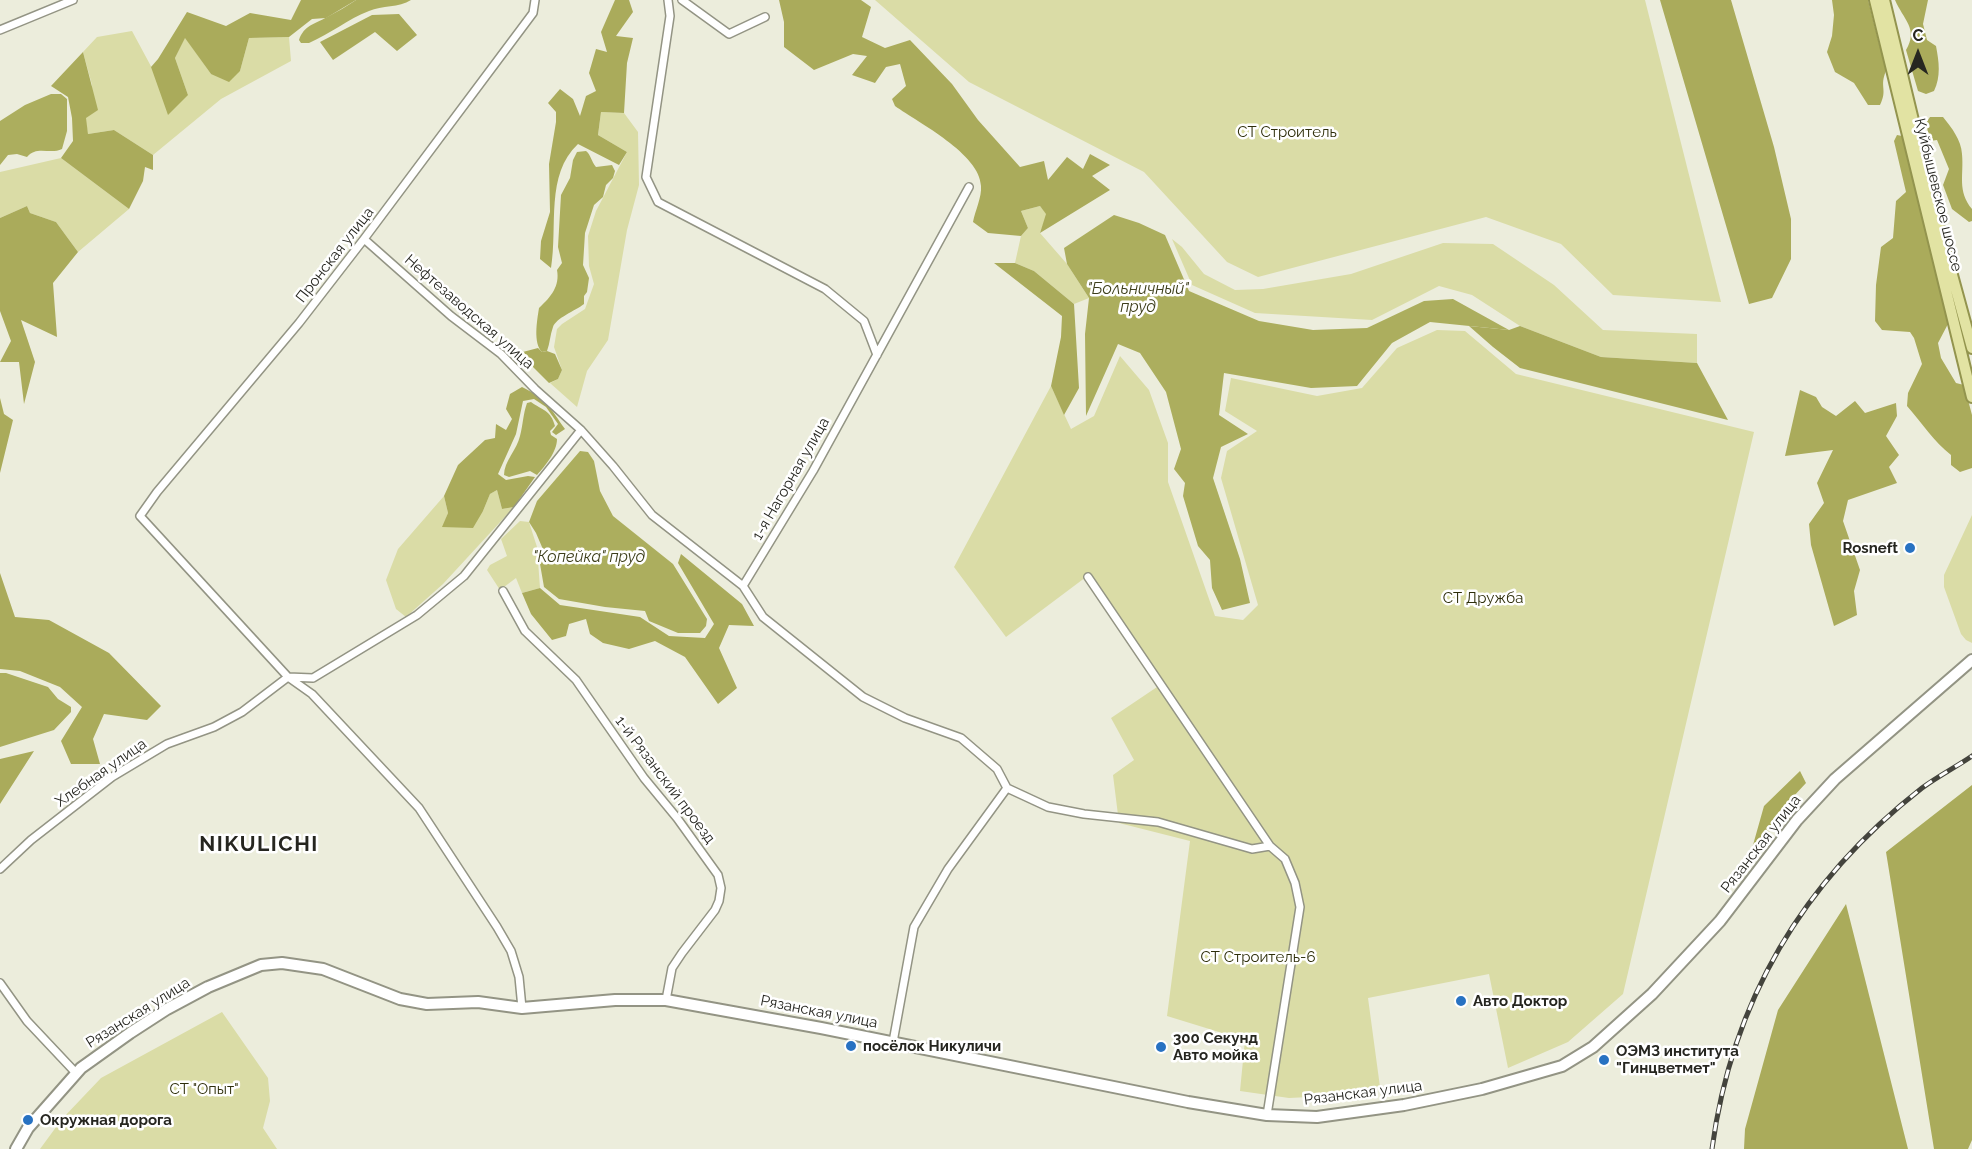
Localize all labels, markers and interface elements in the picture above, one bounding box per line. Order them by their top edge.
north arrow [1888,24,1948,84]
text: С [1913,26,1923,45]
street label: Куйбышевское шоссе [1910,117,1966,273]
park label: СТ Строитель [1237,123,1337,141]
street label: Пронская улица [292,204,378,306]
street label: Нефтезаводская улица [401,251,537,373]
water label: "Больничный" пруд [1087,279,1189,317]
street label: 1-я Нагорная улица [749,415,833,543]
place label: Rosneft [1842,539,1898,557]
marker: Rosneft [1903,541,1917,555]
water label: "Копейка" пруд [533,547,645,567]
park label: СТ Дружба [1443,589,1523,607]
street label: 1-й Рязанский проезд [611,713,719,847]
street label: Хлебная улица [52,735,150,811]
street label: Рязанская улица [1717,792,1805,896]
district label: NIKULICHI [199,832,319,858]
park label: СТ Строитель-6 [1201,948,1315,966]
street label: Рязанская улица [83,974,193,1052]
street label: Рязанская улица [759,992,879,1032]
place label: Авто Доктор [1473,992,1567,1010]
marker: Авто Доктор [1454,994,1468,1008]
place label: 300 Секунд Авто мойка [1173,1029,1258,1064]
place label: посёлок Никуличи [863,1037,1001,1055]
marker: посёлок Никуличи [844,1039,858,1053]
marker: 300 Секунд Авто мойка [1154,1040,1168,1054]
place label: ОЭМЗ института "Гинцветмет" [1616,1042,1739,1077]
marker: ОЭМЗ института "Гинцветмет" [1597,1053,1611,1067]
street label: Рязанская улица [1303,1077,1423,1109]
park label: СТ "Опыт" [169,1080,239,1098]
place label: Окружная дорога [40,1111,172,1129]
marker: Окружная дорога [21,1113,35,1127]

